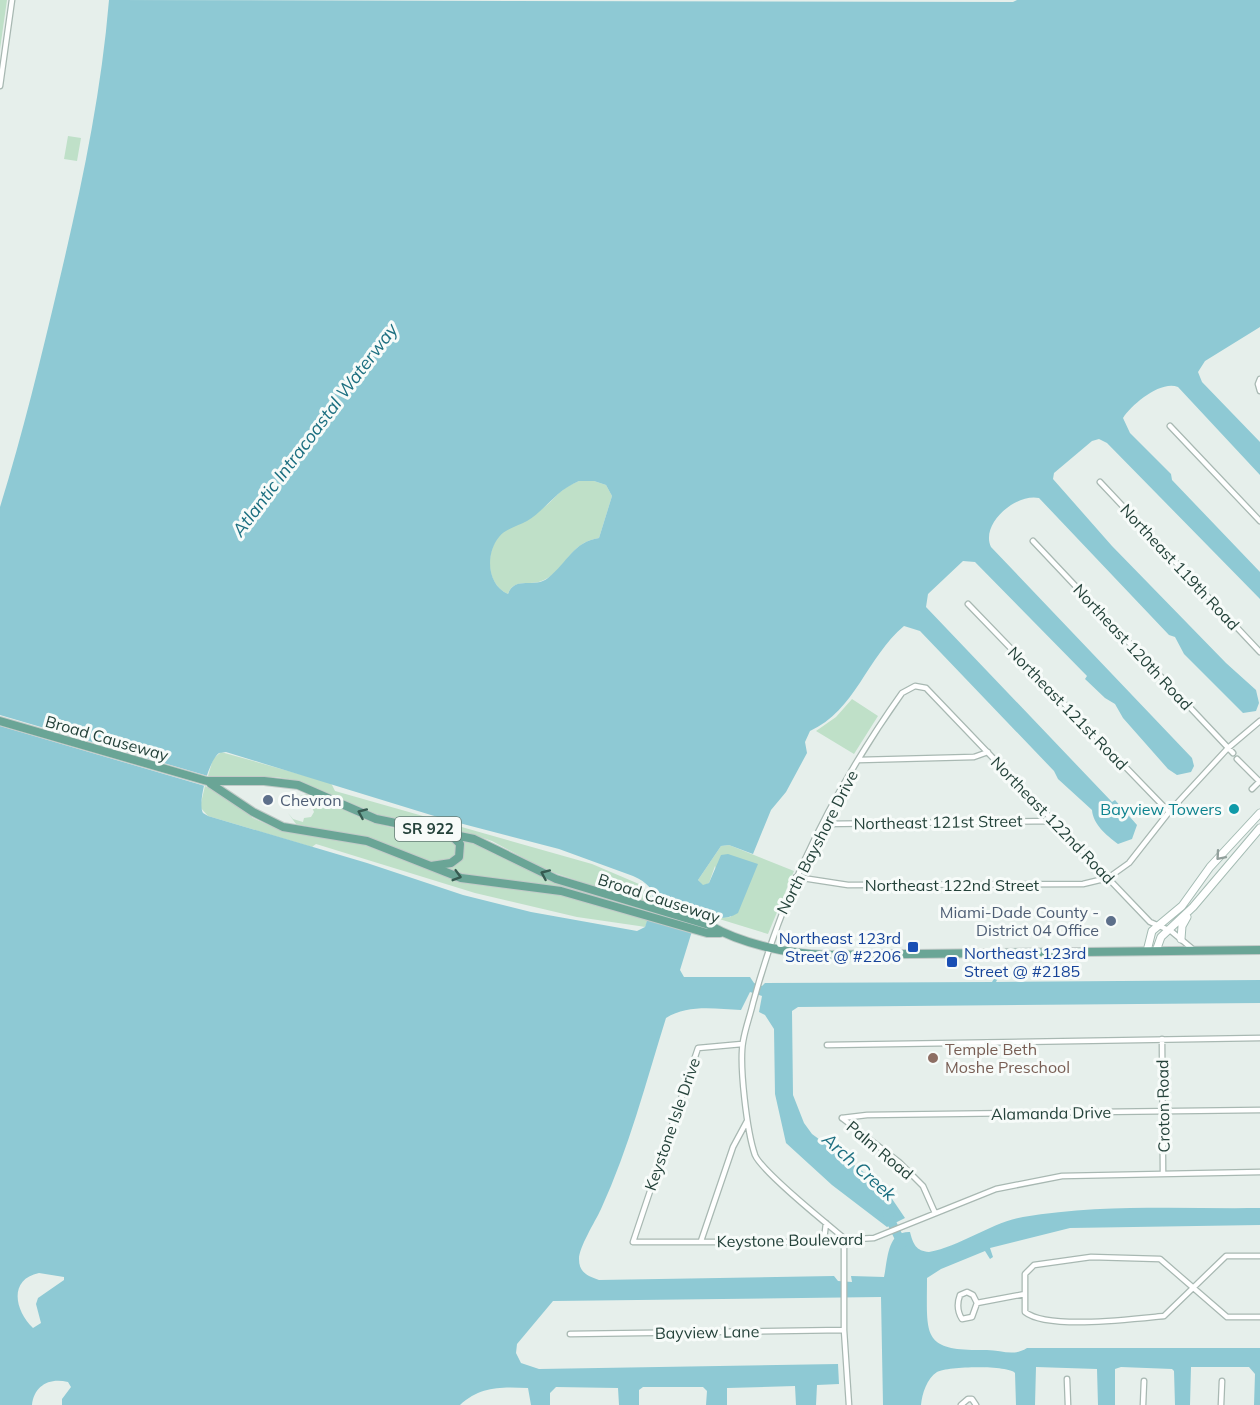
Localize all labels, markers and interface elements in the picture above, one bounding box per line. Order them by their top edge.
water label: Atlantic Intracoastal Waterway [226,317,403,542]
street label: Northeast 119th Road [1116,500,1244,634]
street label: Northeast 120th Road [1069,580,1197,714]
street label: Northeast 121st Road [1004,642,1132,774]
street label: Broad Causeway [43,711,171,765]
street label: Northeast 122nd Road [987,752,1119,888]
street label: North Bayshore Drive [772,767,862,917]
place label: Chevron [280,790,342,810]
marker: Chevron [261,793,275,807]
place label: Bayview Towers [1100,799,1222,819]
marker: Bayview Towers [1227,802,1241,816]
one-way arrow [357,809,368,821]
street label: Northeast 121st Street [853,811,1023,833]
road number: SR 922 [395,817,461,841]
one-way arrow [1216,849,1227,859]
one-way arrow [451,869,462,881]
one-way arrow [540,869,551,881]
street label: Broad Causeway [596,869,723,927]
street label: Northeast 122nd Street [865,875,1040,895]
place label: Miami-Dade County - District 04 Office [940,902,1099,940]
marker: Miami-Dade County - District 04 Office [1104,914,1118,928]
place label: Northeast 123rd Street @ #2206 [779,928,901,966]
marker: Northeast 123rd Street @ #2206 [906,940,920,954]
place label: Northeast 123rd Street @ #2185 [964,943,1086,981]
marker: Northeast 123rd Street @ #2185 [945,955,959,969]
place label: Temple Beth Moshe Preschool [945,1039,1070,1077]
marker: Temple Beth Moshe Preschool [926,1051,940,1065]
street label: Keystone Isle Drive [640,1055,704,1193]
street label: Croton Road [1152,1059,1174,1153]
street label: Alamanda Drive [991,1102,1111,1124]
street label: Palm Road [843,1116,917,1184]
water label: Arch Creek [817,1127,902,1206]
street label: Keystone Boulevard [717,1229,863,1251]
street label: Bayview Lane [655,1321,759,1343]

